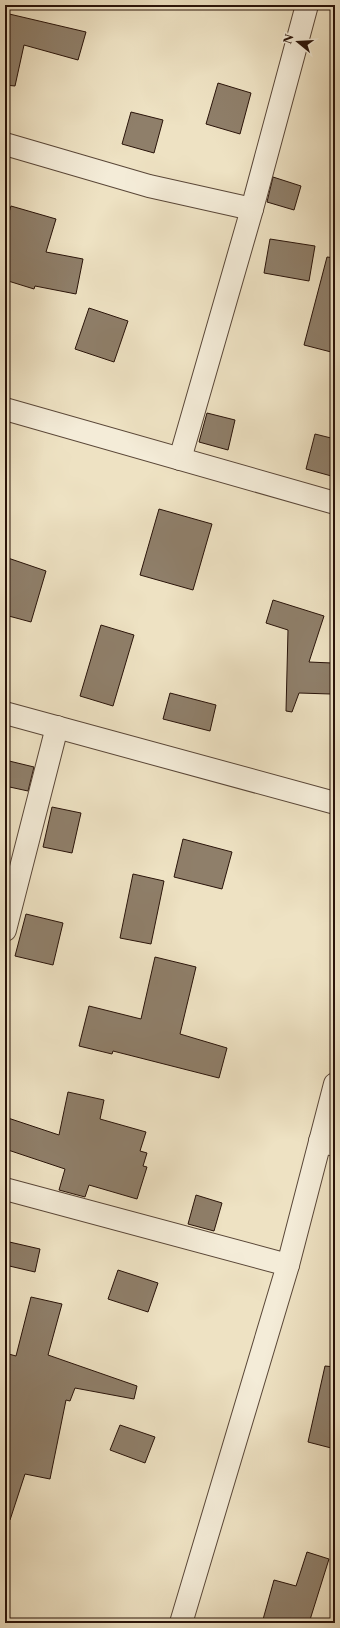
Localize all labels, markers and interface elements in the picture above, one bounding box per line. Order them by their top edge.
north arrow [278,22,318,62]
text: N [280,32,297,46]

